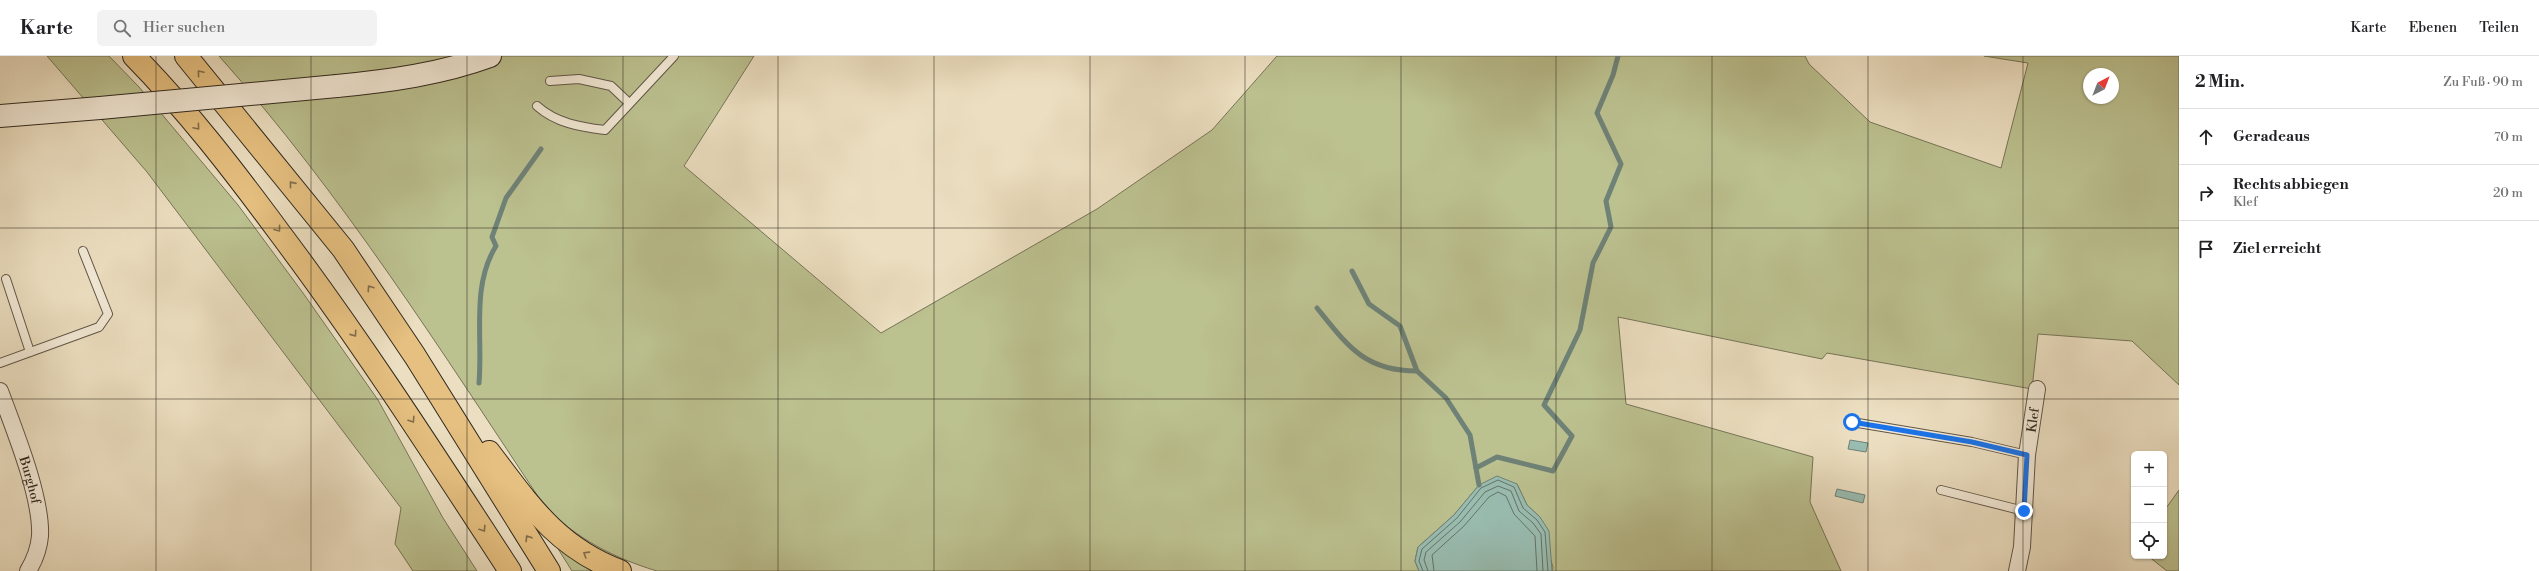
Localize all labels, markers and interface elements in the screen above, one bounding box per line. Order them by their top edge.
search box [97,10,377,46]
text: Karte [20,16,73,40]
icon: search [111,17,133,39]
text: Hier suchen [143,18,225,37]
text: Karte [2350,19,2387,37]
text: Ebenen [2409,19,2457,37]
text: Teilen [2479,19,2519,37]
north arrow [2083,68,2119,104]
one-way arrow [198,71,205,78]
text: 2 Min. [2195,71,2245,93]
text: Zu Fuß · 90 m [2443,74,2523,90]
one-way arrow [193,123,200,130]
icon: ahead [2195,126,2217,148]
text: Geradeaus [2233,127,2310,146]
text: 70 m [2494,129,2523,145]
text: Rechts abbiegen [2233,175,2349,194]
one-way arrow [289,182,296,189]
icon: right [2195,182,2217,204]
text: 20 m [2493,185,2523,201]
text: Klef [2233,194,2258,210]
one-way arrow [273,225,280,232]
icon: arrive [2195,238,2217,260]
text: Ziel erreicht [2233,239,2321,258]
one-way arrow [368,286,375,293]
one-way arrow [349,330,357,337]
street label: Klef [2024,406,2043,434]
route start [1843,413,1861,431]
one-way arrow [407,416,415,423]
map controls [2131,451,2167,559]
button: + [2131,451,2167,487]
street label: Burghof [15,453,44,506]
button: − [2131,487,2167,523]
route end [2015,502,2033,520]
button: locate [2131,523,2167,559]
one-way arrow [478,525,486,532]
one-way arrow [525,535,532,542]
one-way arrow [583,551,590,558]

